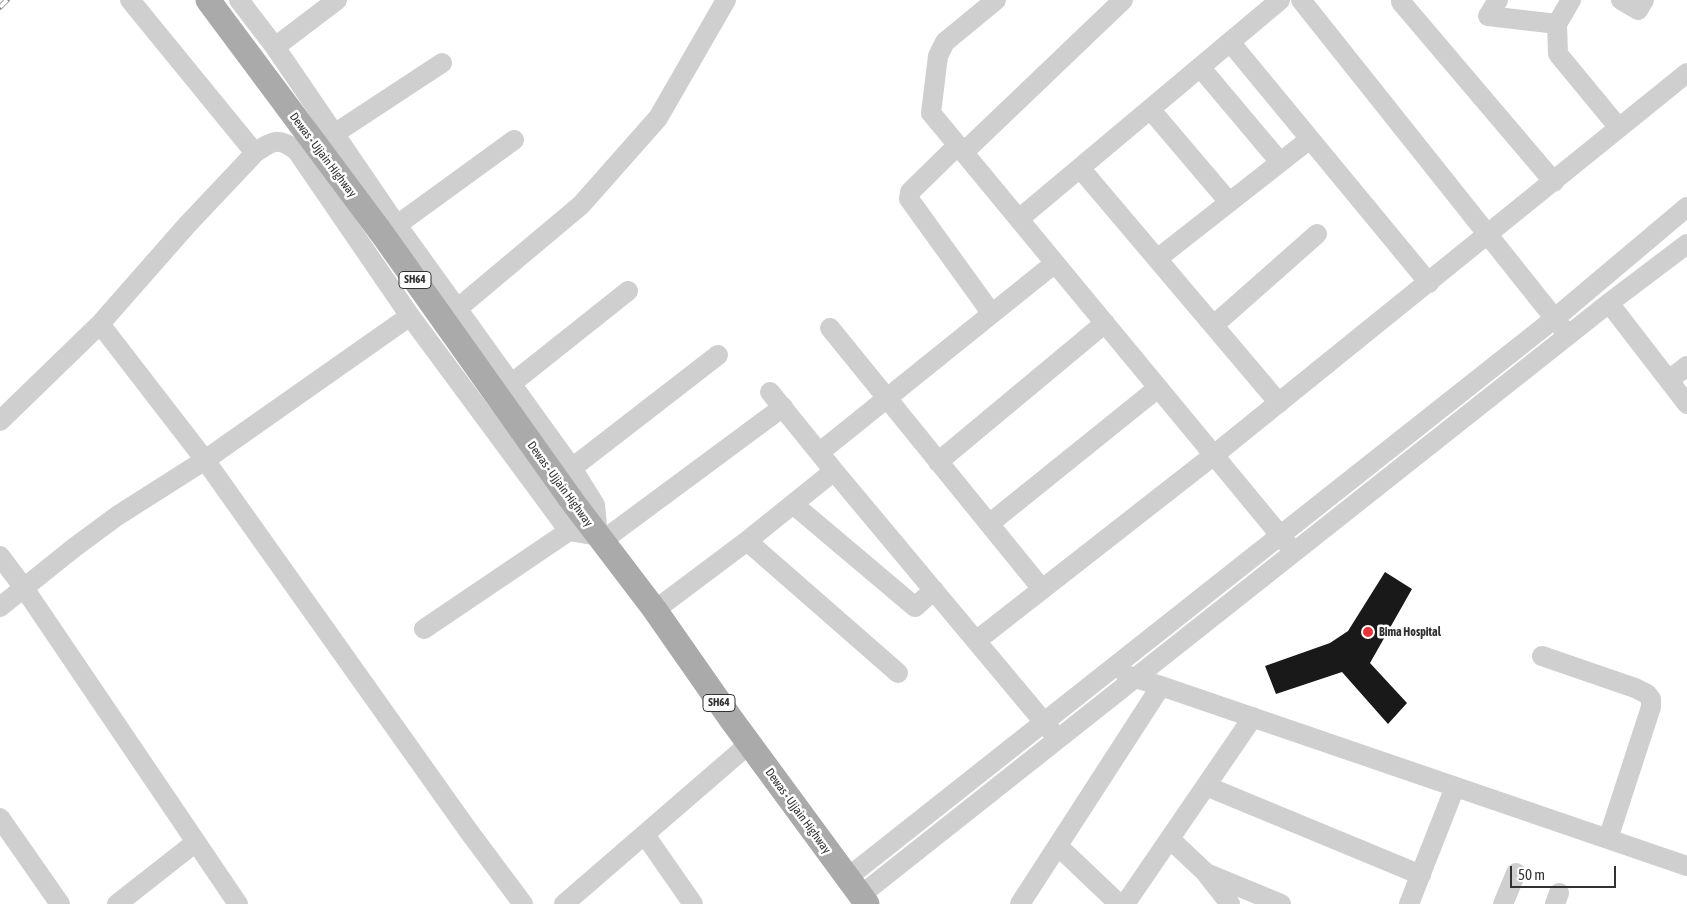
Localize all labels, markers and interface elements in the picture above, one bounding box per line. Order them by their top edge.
street label: Dewas - Ujjain Highway [287,110,359,200]
road number: SH64 [399,272,431,288]
street label: Dewas - Ujjain Highway [524,439,596,529]
marker: Bima Hospital [1361,625,1375,639]
place label: Bima Hospital [1379,625,1441,639]
road number: SH64 [703,694,735,711]
street label: Dewas - Ujjain Highway [762,766,834,856]
scale bar [1512,856,1618,888]
text: 50 m [1518,866,1545,883]

